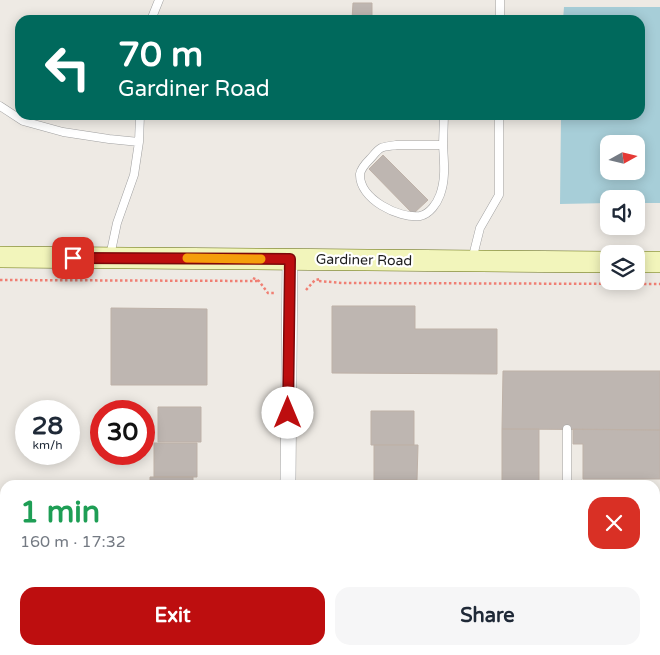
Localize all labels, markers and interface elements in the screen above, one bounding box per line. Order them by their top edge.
text: 70 m [118,34,203,76]
icon: left [35,35,100,100]
text: Gardiner Road [118,76,270,102]
north arrow [600,135,645,180]
map controls [600,135,645,290]
button: sound [600,190,645,235]
pin [52,237,94,279]
icon: arrive [59,244,87,272]
button: layers [600,245,645,290]
street label: Gardiner Road [316,251,412,269]
position arrow [261,386,313,438]
speed limit sign: 30 [90,400,155,465]
text: 28 [32,411,63,441]
text: km/h [32,438,63,452]
text: 1 min [20,494,100,531]
button: close [588,497,640,549]
text: 160 m · 17:32 [20,532,126,552]
button: Exit [20,587,325,645]
button: Share [335,587,640,645]

